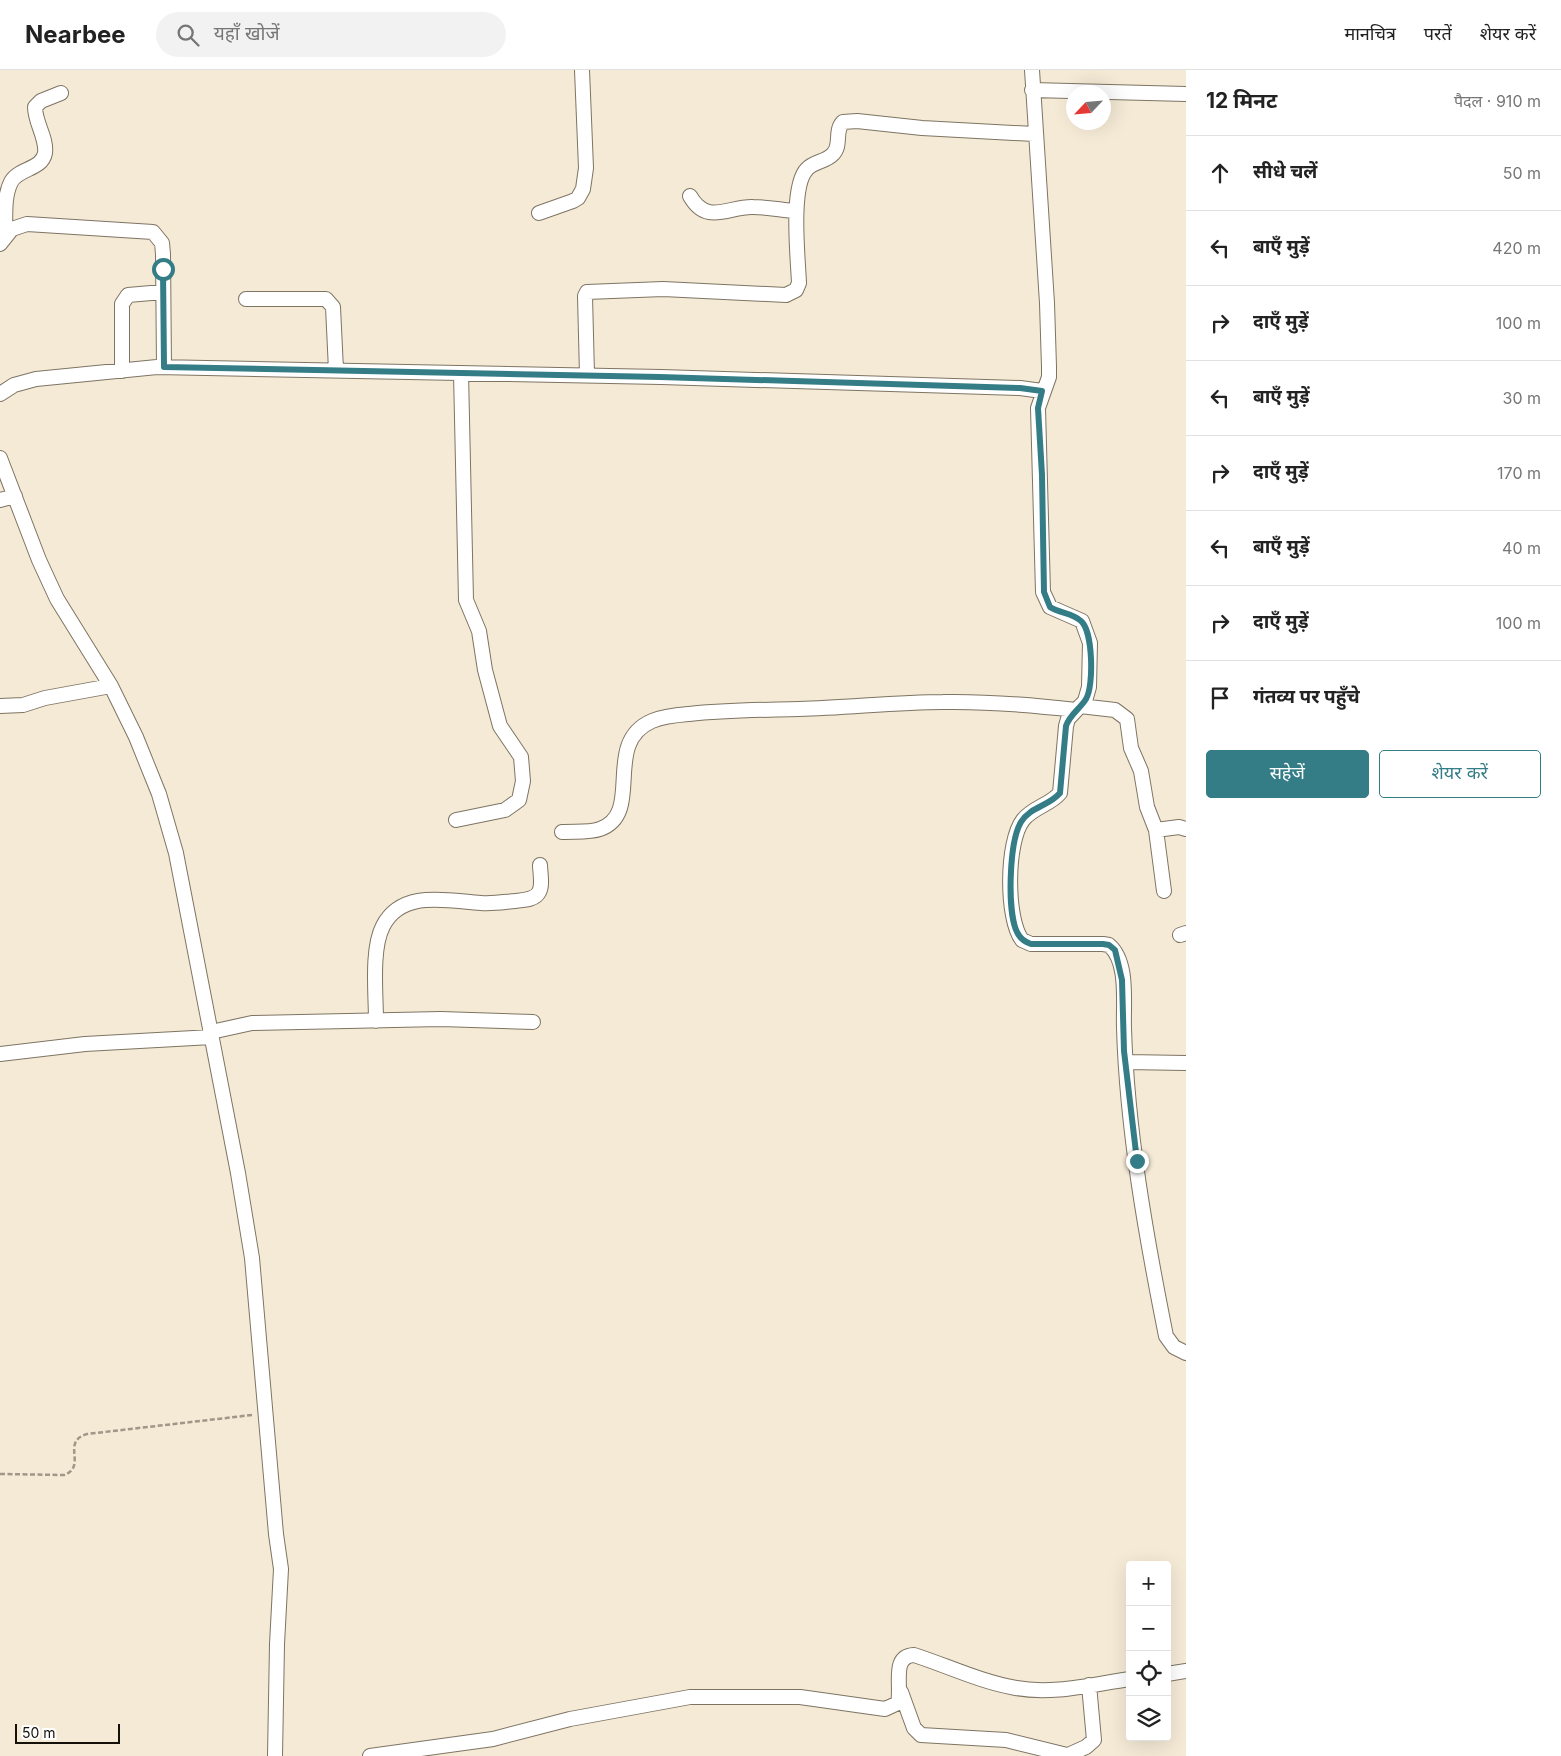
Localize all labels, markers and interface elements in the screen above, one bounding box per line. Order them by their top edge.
search box [156,12,506,57]
text: Nearbee [25,20,126,49]
icon: search [174,21,202,49]
text: यहाँ खोजें [214,22,280,45]
text: मानचित्र [1344,23,1396,44]
text: परतें [1424,23,1452,44]
text: शेयर करें [1480,23,1536,44]
north arrow [1066,85,1111,130]
text: 12 मिनट [1206,88,1277,113]
text: पैदल · 910 m [1454,91,1541,111]
icon: ahead [1206,159,1234,187]
text: सीधे चलें [1253,160,1317,183]
text: 50 m [1503,163,1541,183]
icon: left [1206,234,1234,262]
text: बाएँ मुड़ें [1253,235,1310,258]
text: 420 m [1492,238,1541,258]
route start [152,258,175,281]
icon: right [1206,309,1234,337]
text: दाएँ मुड़ें [1253,310,1309,333]
text: 100 m [1496,313,1541,333]
icon: left [1206,384,1234,412]
text: बाएँ मुड़ें [1253,385,1310,408]
text: 30 m [1503,388,1541,408]
icon: right [1206,459,1234,487]
text: दाएँ मुड़ें [1253,460,1309,483]
text: 170 m [1497,463,1541,483]
icon: left [1206,534,1234,562]
text: बाएँ मुड़ें [1253,535,1310,558]
text: 40 m [1502,538,1541,558]
icon: right [1206,609,1234,637]
text: दाएँ मुड़ें [1253,610,1309,633]
text: 100 m [1496,613,1541,633]
icon: arrive [1206,684,1234,712]
text: गंतव्य पर पहुँचे [1253,685,1360,708]
button: सहेजें [1206,750,1369,798]
button: शेयर करें [1379,750,1541,798]
route end [1126,1150,1149,1173]
map controls [1126,1561,1171,1741]
button: + [1126,1561,1171,1606]
button: − [1126,1606,1171,1651]
button: locate [1126,1651,1171,1696]
button: layers [1126,1696,1171,1741]
scale bar [15,1721,120,1744]
text: 50 m [22,1724,56,1741]

